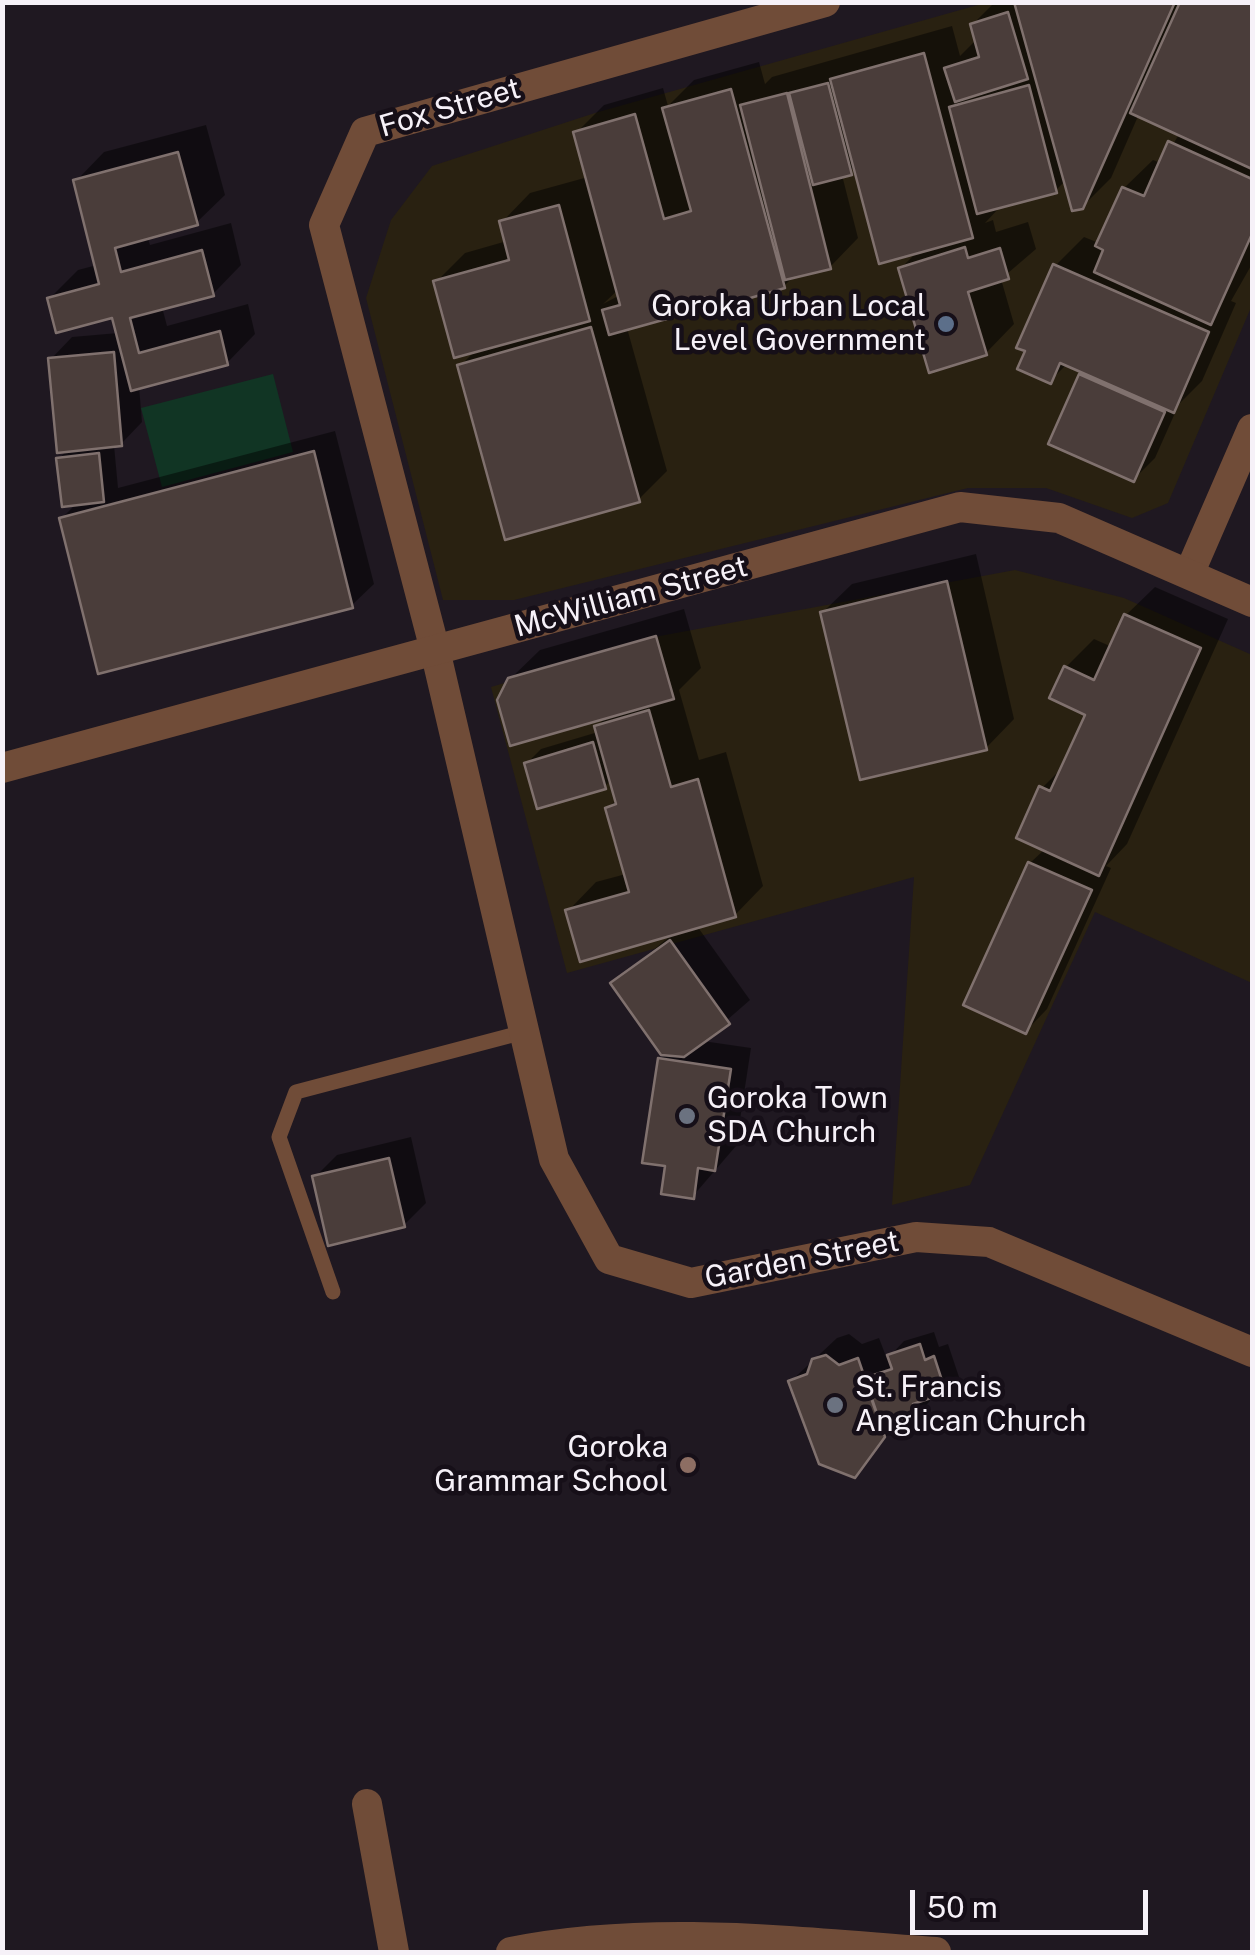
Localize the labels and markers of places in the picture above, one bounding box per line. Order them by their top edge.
place label: Goroka Urban Local Level Government [651,289,926,360]
marker: Goroka Urban Local Level Government [935,313,957,335]
place label: Goroka Town SDA Church [707,1081,888,1152]
marker: Goroka Town SDA Church [676,1105,698,1127]
place label: St. Francis Anglican Church [855,1370,1086,1440]
marker: St. Francis Anglican Church [824,1394,846,1416]
place label: Goroka Grammar School [434,1430,668,1500]
marker: Goroka Grammar School [677,1454,699,1476]

